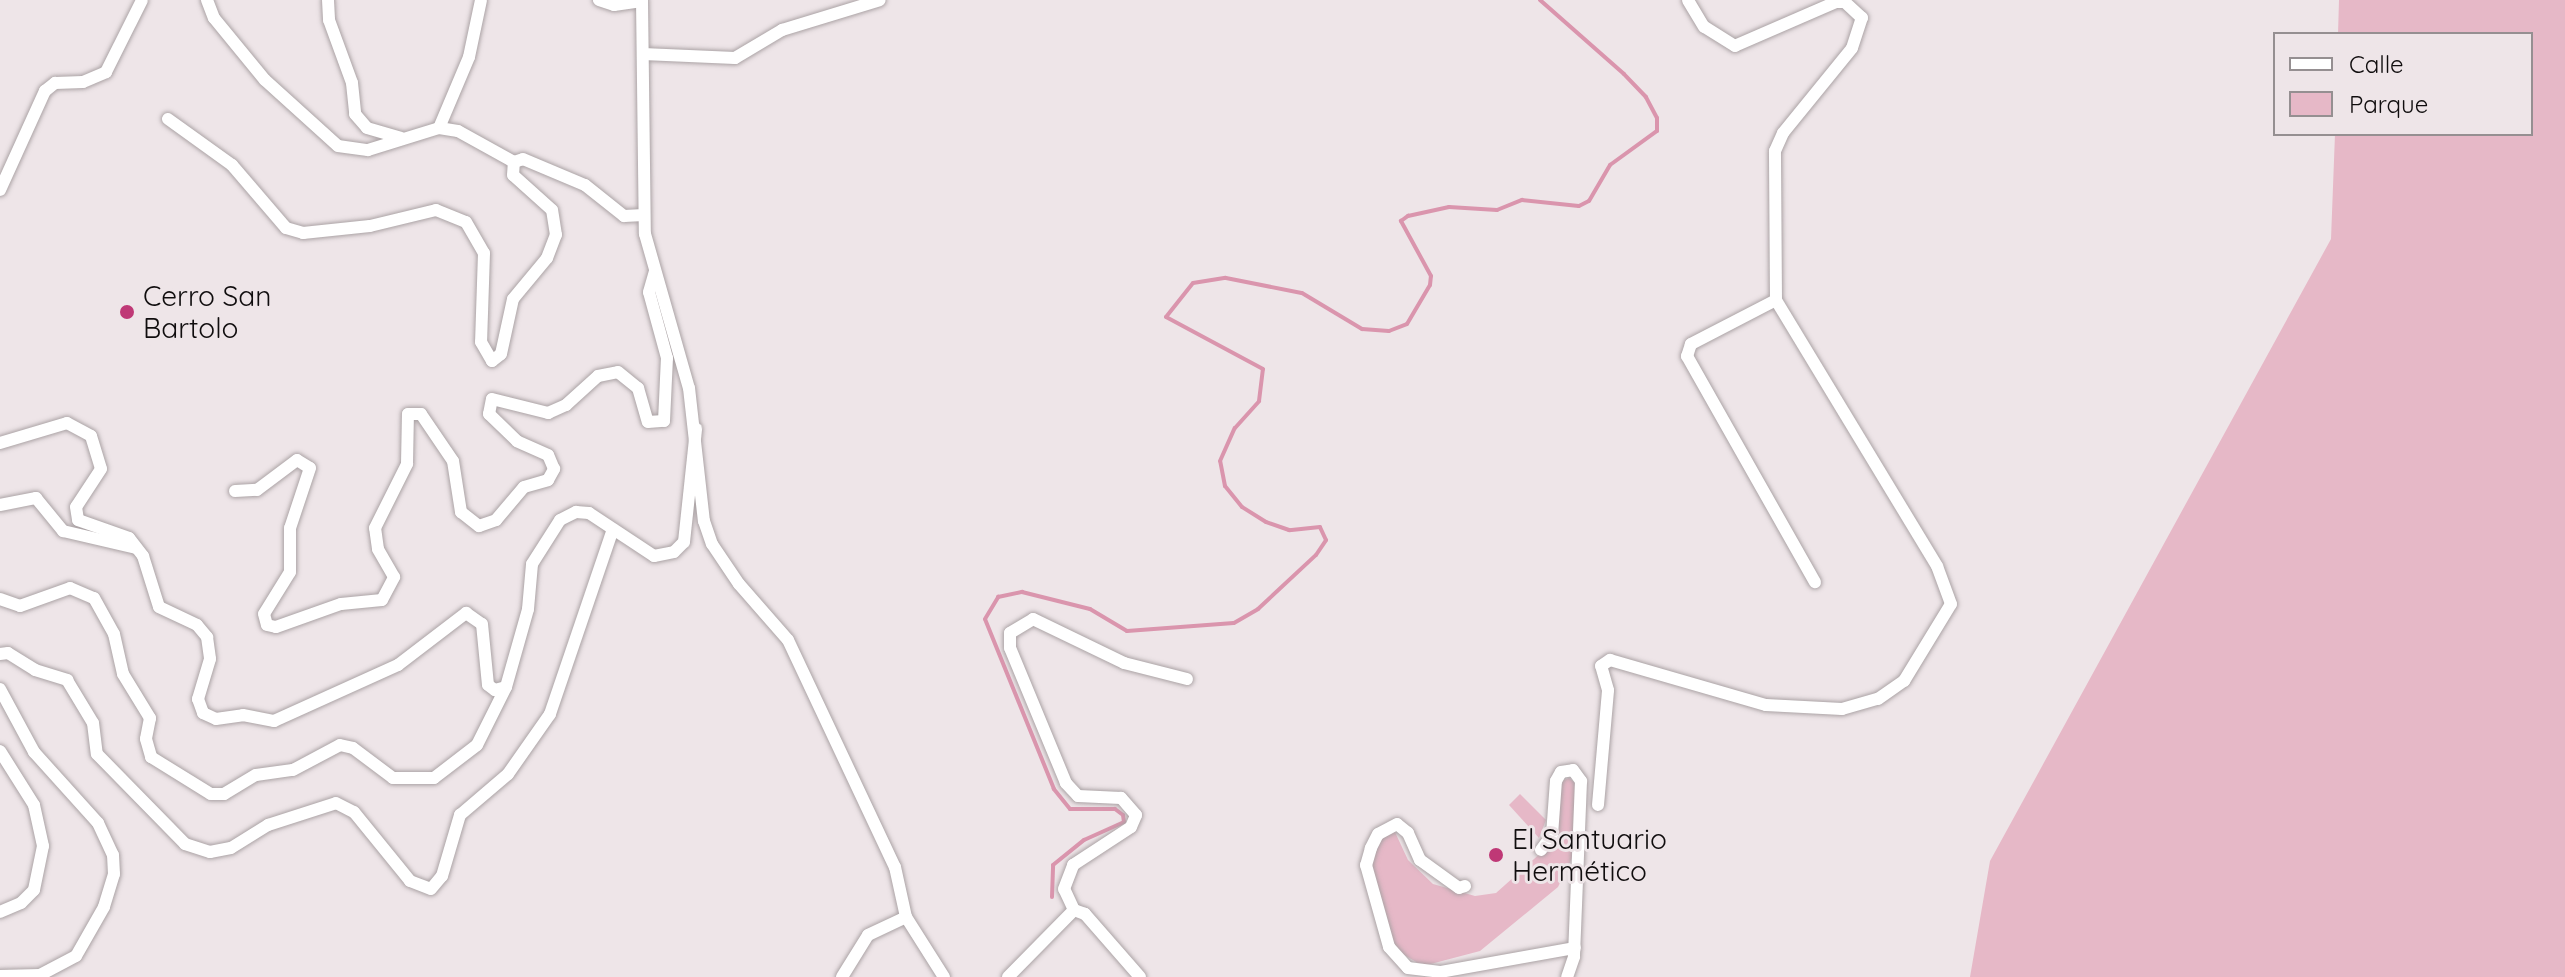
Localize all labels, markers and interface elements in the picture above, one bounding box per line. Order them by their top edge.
legend [2273,32,2533,136]
text: Calle [2349,49,2404,79]
text: Parque [2349,89,2428,119]
place label: Cerro San Bartolo [143,279,271,345]
marker: Cerro San Bartolo [118,303,136,321]
place label: El Santuario Hermético [1512,822,1667,888]
marker: El Santuario Hermético [1487,846,1505,864]

